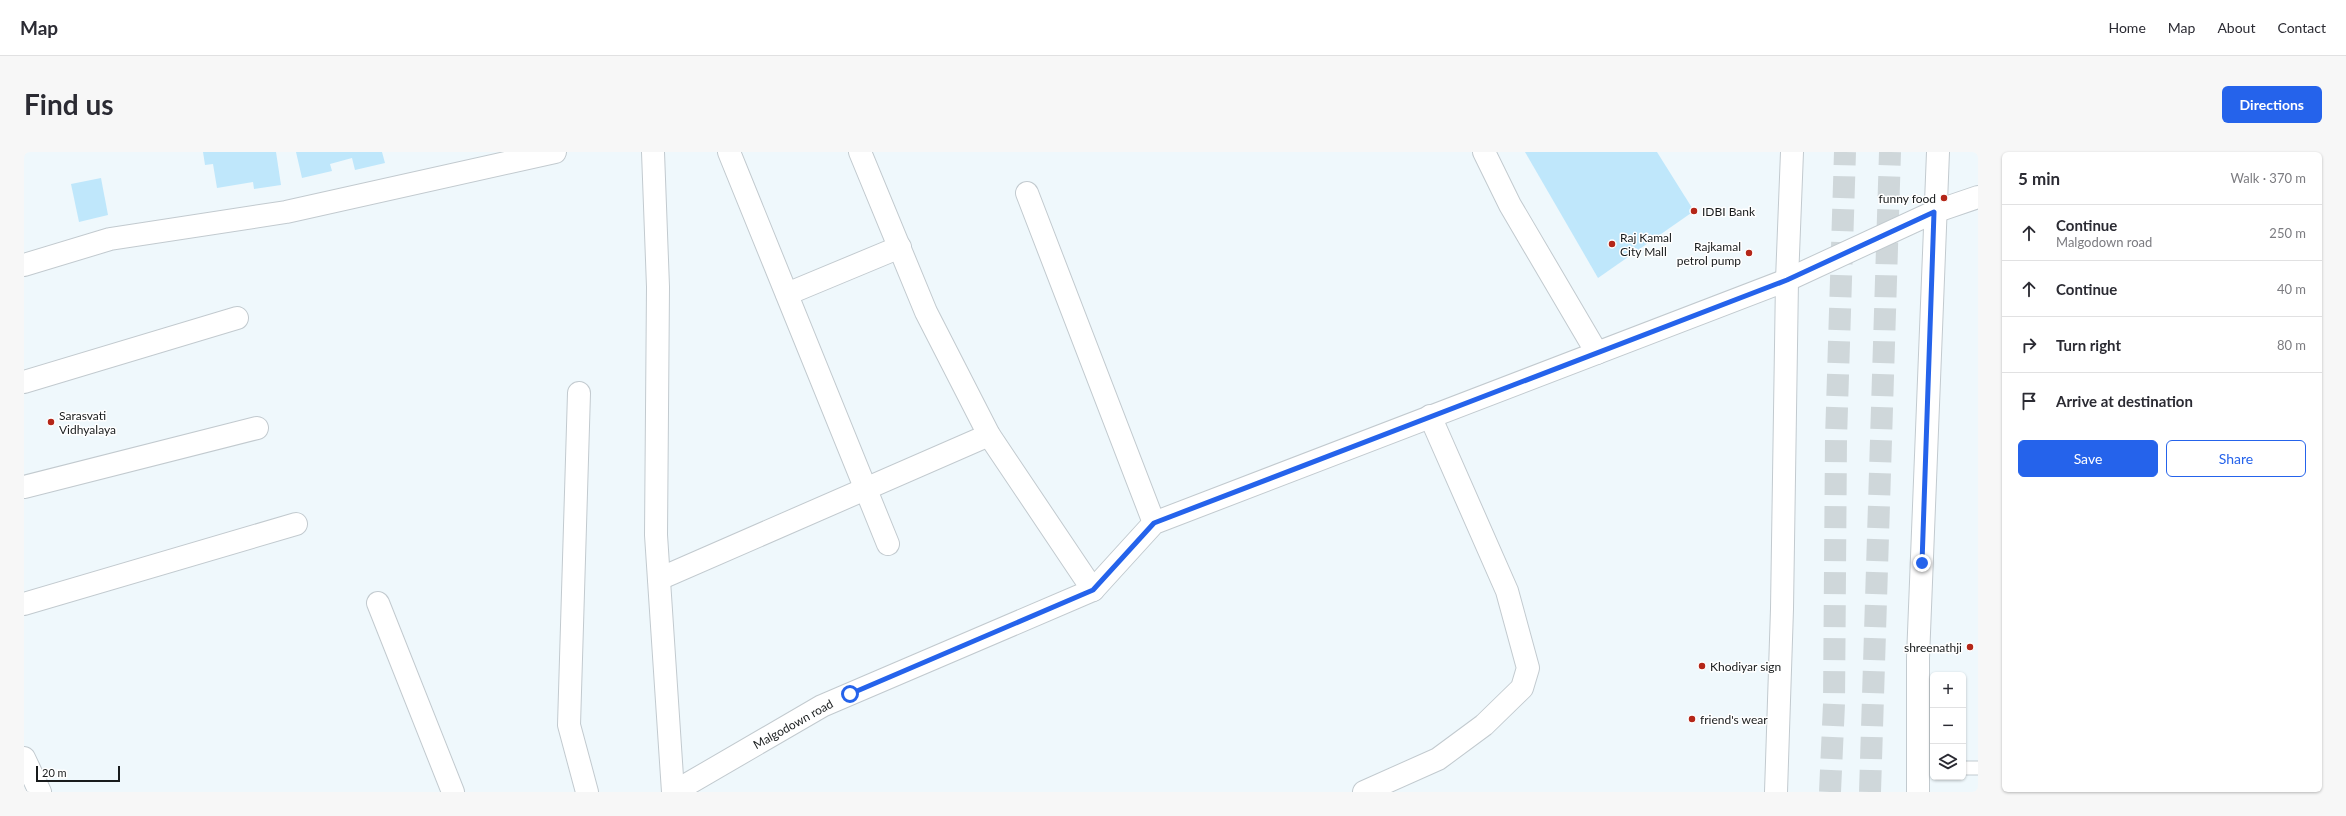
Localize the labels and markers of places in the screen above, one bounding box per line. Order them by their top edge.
place label: funny food [1879,191,1936,206]
marker: funny food [1939,193,1949,203]
place label: IDBI Bank [1702,204,1756,219]
marker: IDBI Bank [1689,206,1699,216]
place label: Raj Kamal City Mall [1620,230,1672,259]
marker: Raj Kamal City Mall [1607,239,1617,249]
place label: Rajkamal petrol pump [1677,239,1741,268]
marker: Rajkamal petrol pump [1744,248,1754,258]
place label: Sarasvati Vidhyalaya [59,408,116,437]
marker: Sarasvati Vidhyalaya [46,417,56,427]
place label: shreenathji [1904,640,1962,655]
marker: shreenathji [1965,642,1975,652]
place label: Khodiyar sign [1710,659,1781,674]
marker: Khodiyar sign [1697,661,1707,671]
place label: friend's wear [1700,712,1768,727]
marker: friend's wear [1687,714,1697,724]

